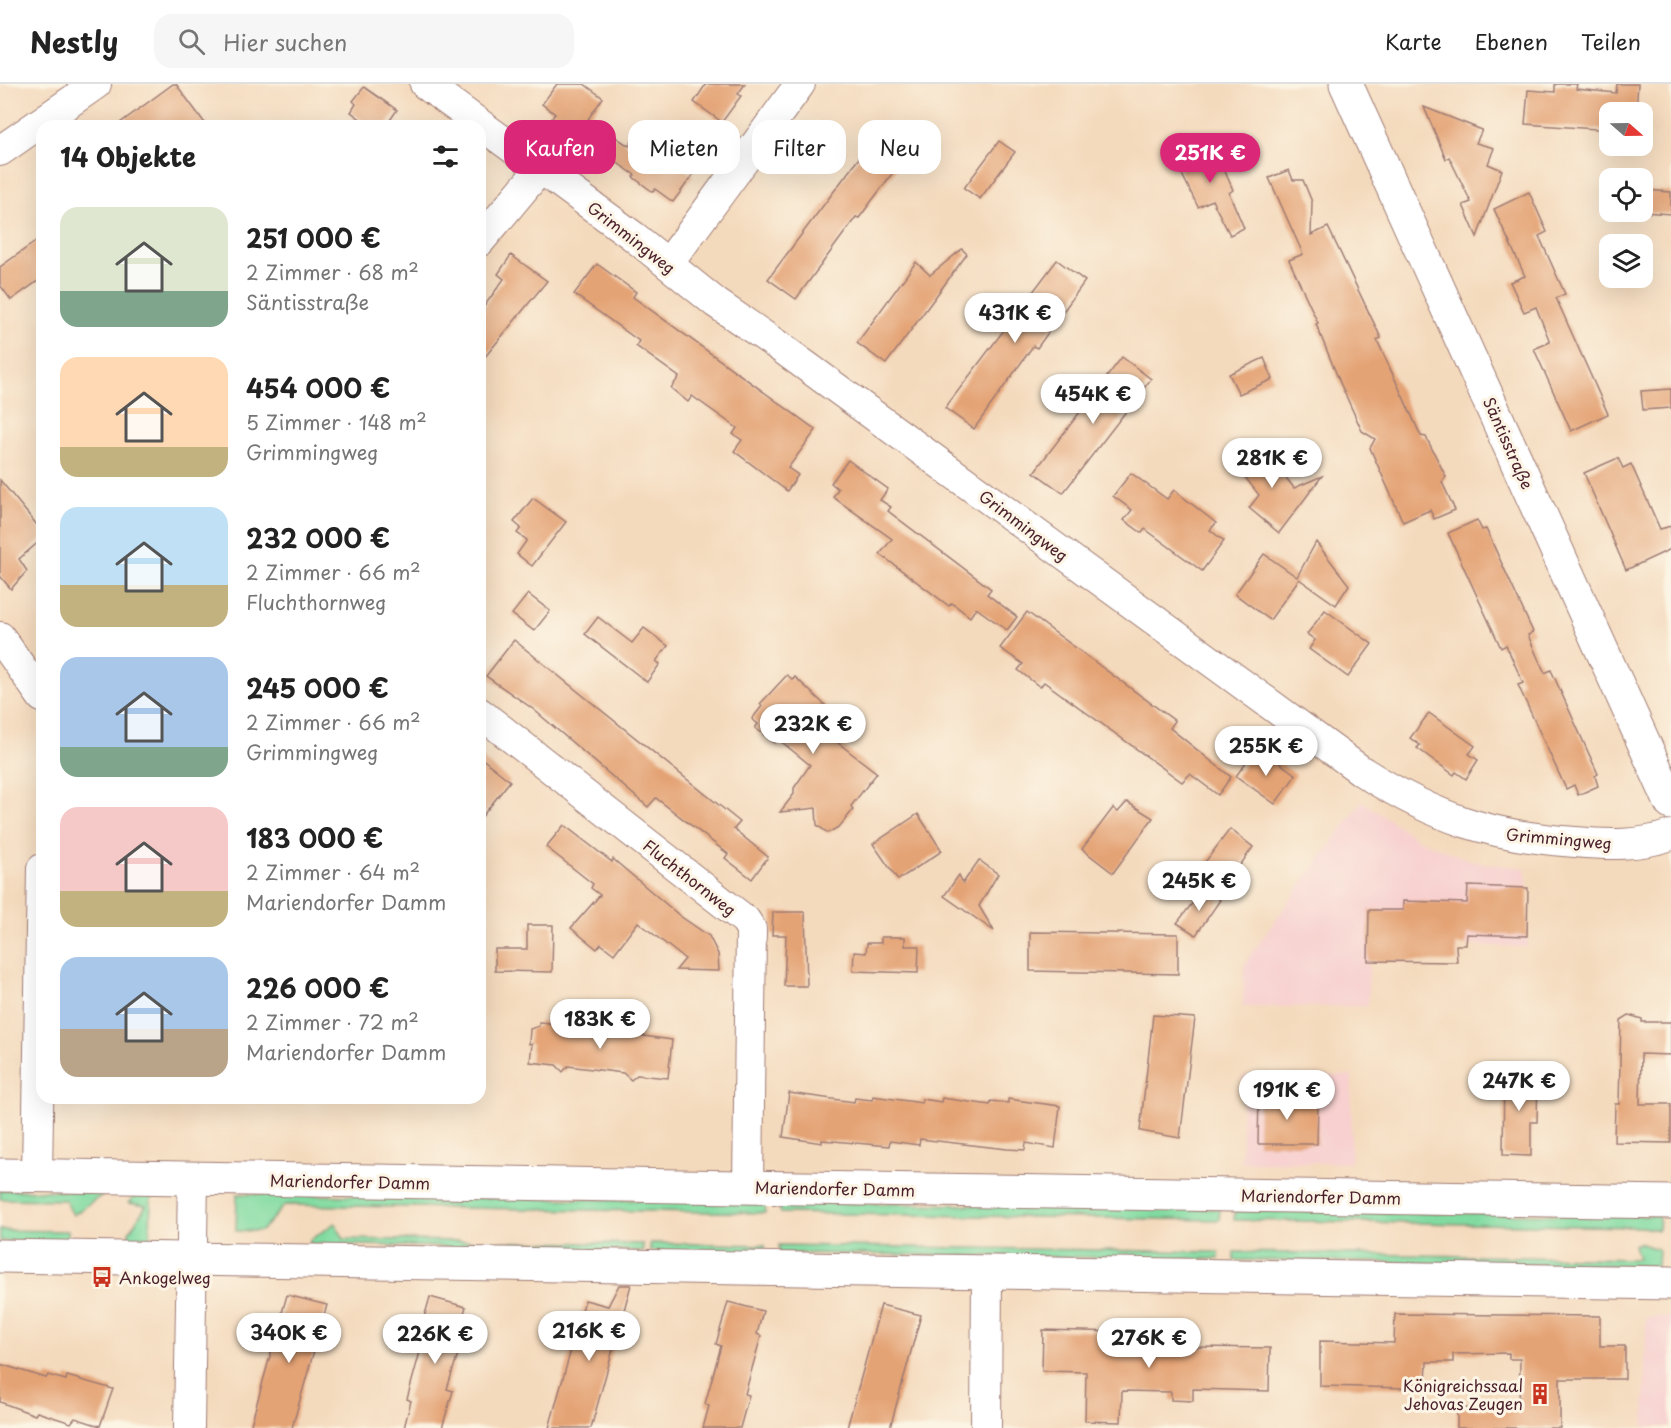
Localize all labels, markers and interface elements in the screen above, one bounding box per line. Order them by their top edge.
search box [154,14,574,68]
text: Nestly [30,20,118,63]
icon: search [175,25,208,58]
text: Hier suchen [223,25,347,58]
text: Karte [1385,25,1442,57]
text: Ebenen [1475,25,1548,57]
text: Teilen [1581,25,1641,57]
north arrow [1599,102,1653,156]
map controls [1599,102,1653,288]
chip: Kaufen [504,120,616,174]
chip: Mieten [628,120,740,174]
chip: Filter [752,120,846,174]
chip: Neu [858,120,941,174]
pin: 251K € [1161,133,1259,184]
text: 14 Objekte [60,137,196,176]
text: 251K € [1174,137,1246,167]
icon: filters [429,140,462,173]
button: locate [1599,168,1653,222]
street label: Grimmingweg [583,195,681,279]
text: 251 000 € [246,218,381,257]
icon: home [108,231,180,303]
button: layers [1599,234,1653,288]
text: 2 Zimmer · 68 m² [246,257,419,287]
text: Säntisstraße [246,287,369,317]
pin: 431K € [966,293,1064,344]
text: 431K € [978,297,1052,327]
text: 454 000 € [246,368,390,407]
pin: 454K € [1044,374,1142,425]
text: 454K € [1055,378,1131,408]
icon: home [108,381,180,453]
street label: Säntisstraße [1478,393,1540,493]
text: 5 Zimmer · 148 m² [246,407,427,437]
text: Grimmingweg [246,437,378,467]
pin: 281K € [1223,438,1321,489]
text: 281K € [1236,442,1308,472]
street label: Grimmingweg [974,484,1074,566]
text: 232 000 € [246,518,390,557]
icon: home [108,531,180,603]
text: 2 Zimmer · 66 m² [246,557,421,587]
text: Fluchthornweg [246,587,386,617]
text: 245 000 € [246,668,389,707]
icon: home [108,681,180,753]
pin: 232K € [764,704,862,755]
text: 2 Zimmer · 66 m² [246,707,421,737]
text: 232K € [774,708,852,738]
pin: 255K € [1217,726,1315,777]
text: 255K € [1229,730,1303,760]
text: Grimmingweg [246,737,378,767]
text: 183 000 € [246,818,383,857]
street label: Grimmingweg [1505,821,1613,855]
icon: home [108,831,180,903]
street label: Fluchthornweg [638,833,742,921]
text: 2 Zimmer · 64 m² [246,857,420,887]
pin: 245K € [1150,861,1248,912]
text: 245K € [1162,865,1236,895]
text: Mariendorfer Damm [246,887,446,917]
text: 226 000 € [246,968,389,1007]
icon: home [108,981,180,1053]
pin: 183K € [551,999,649,1050]
text: 183K € [564,1003,636,1033]
text: 2 Zimmer · 72 m² [246,1007,419,1037]
text: Mariendorfer Damm [246,1037,446,1067]
pin: 247K € [1470,1061,1568,1112]
text: 247K € [1482,1065,1556,1095]
pin: 191K € [1238,1070,1336,1121]
text: 191K € [1253,1074,1321,1104]
street label: Mariendorfer Damm [270,1168,430,1194]
street label: Mariendorfer Damm [755,1175,915,1201]
street label: Mariendorfer Damm [1241,1183,1401,1209]
bus stop icon: Ankogelweg [90,1265,114,1289]
place label: Ankogelweg [119,1265,211,1289]
pin: 216K € [540,1311,638,1362]
pin: 340K € [240,1313,338,1364]
pin: 226K € [386,1314,484,1365]
text: 216K € [552,1315,626,1345]
text: 340K € [250,1317,328,1347]
text: 226K € [397,1318,473,1348]
pin: 276K € [1100,1318,1198,1369]
text: 276K € [1111,1322,1187,1352]
place label: Königreichssaal Jehovas Zeugen [1403,1373,1523,1415]
building icon: Königreichssaal Jehovas Zeugen [1528,1382,1552,1406]

